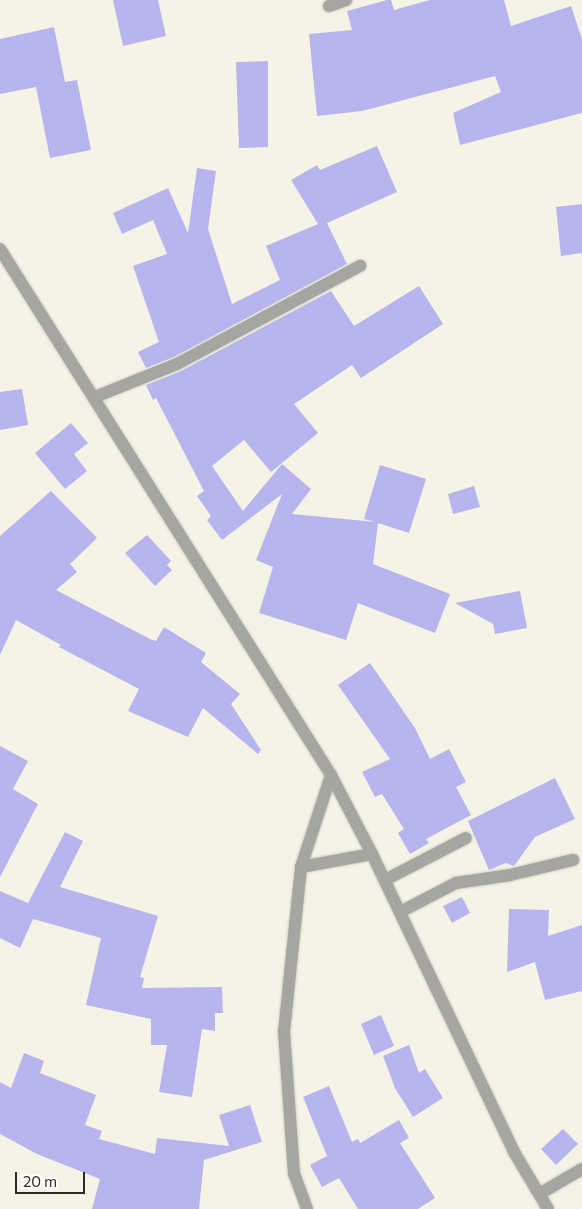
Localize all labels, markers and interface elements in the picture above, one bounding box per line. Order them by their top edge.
scale bar [18,1162,88,1194]
text: 20 m [23,1172,57,1190]

